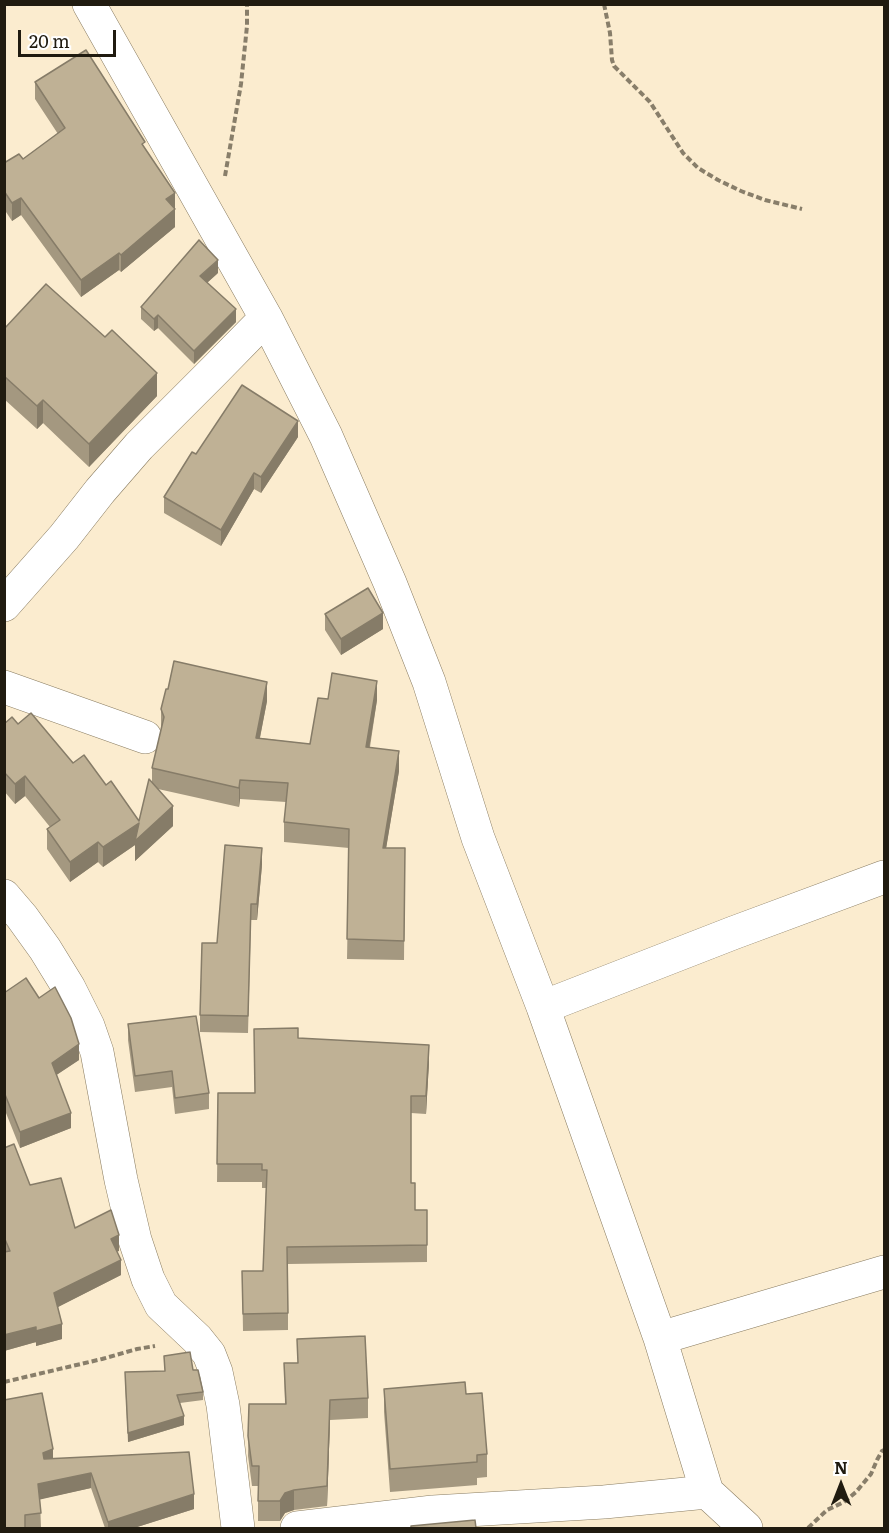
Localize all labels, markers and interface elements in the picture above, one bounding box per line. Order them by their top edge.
scale bar [21,18,118,56]
text: 20 m [29,27,70,54]
north arrow [811,1455,871,1515]
text: N [834,1455,848,1479]

